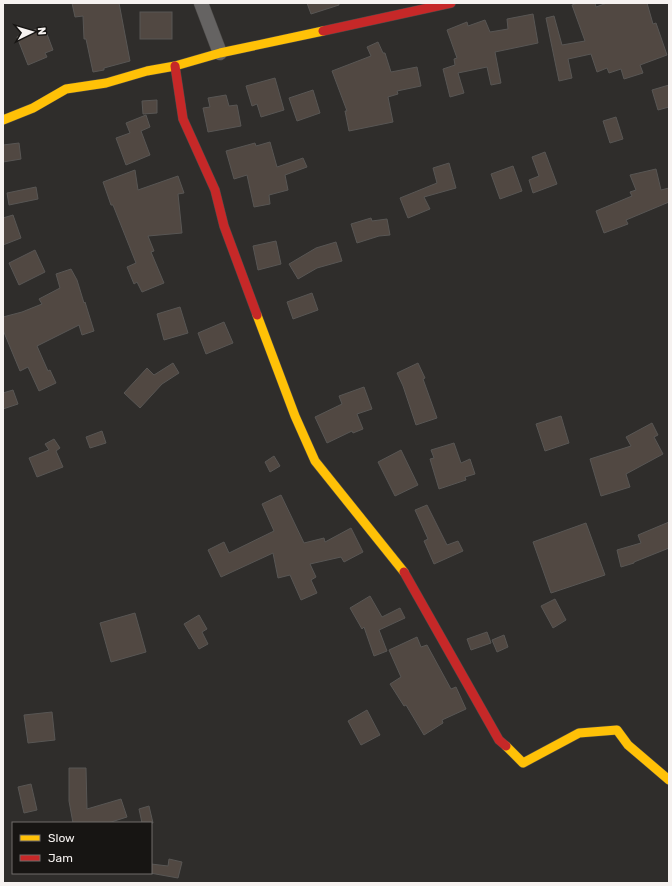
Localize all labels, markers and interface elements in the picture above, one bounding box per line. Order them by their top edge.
north arrow [12,12,52,52]
text: N [35,27,48,36]
legend [12,822,152,874]
text: Slow [48,831,75,845]
text: Jam [48,851,73,865]

